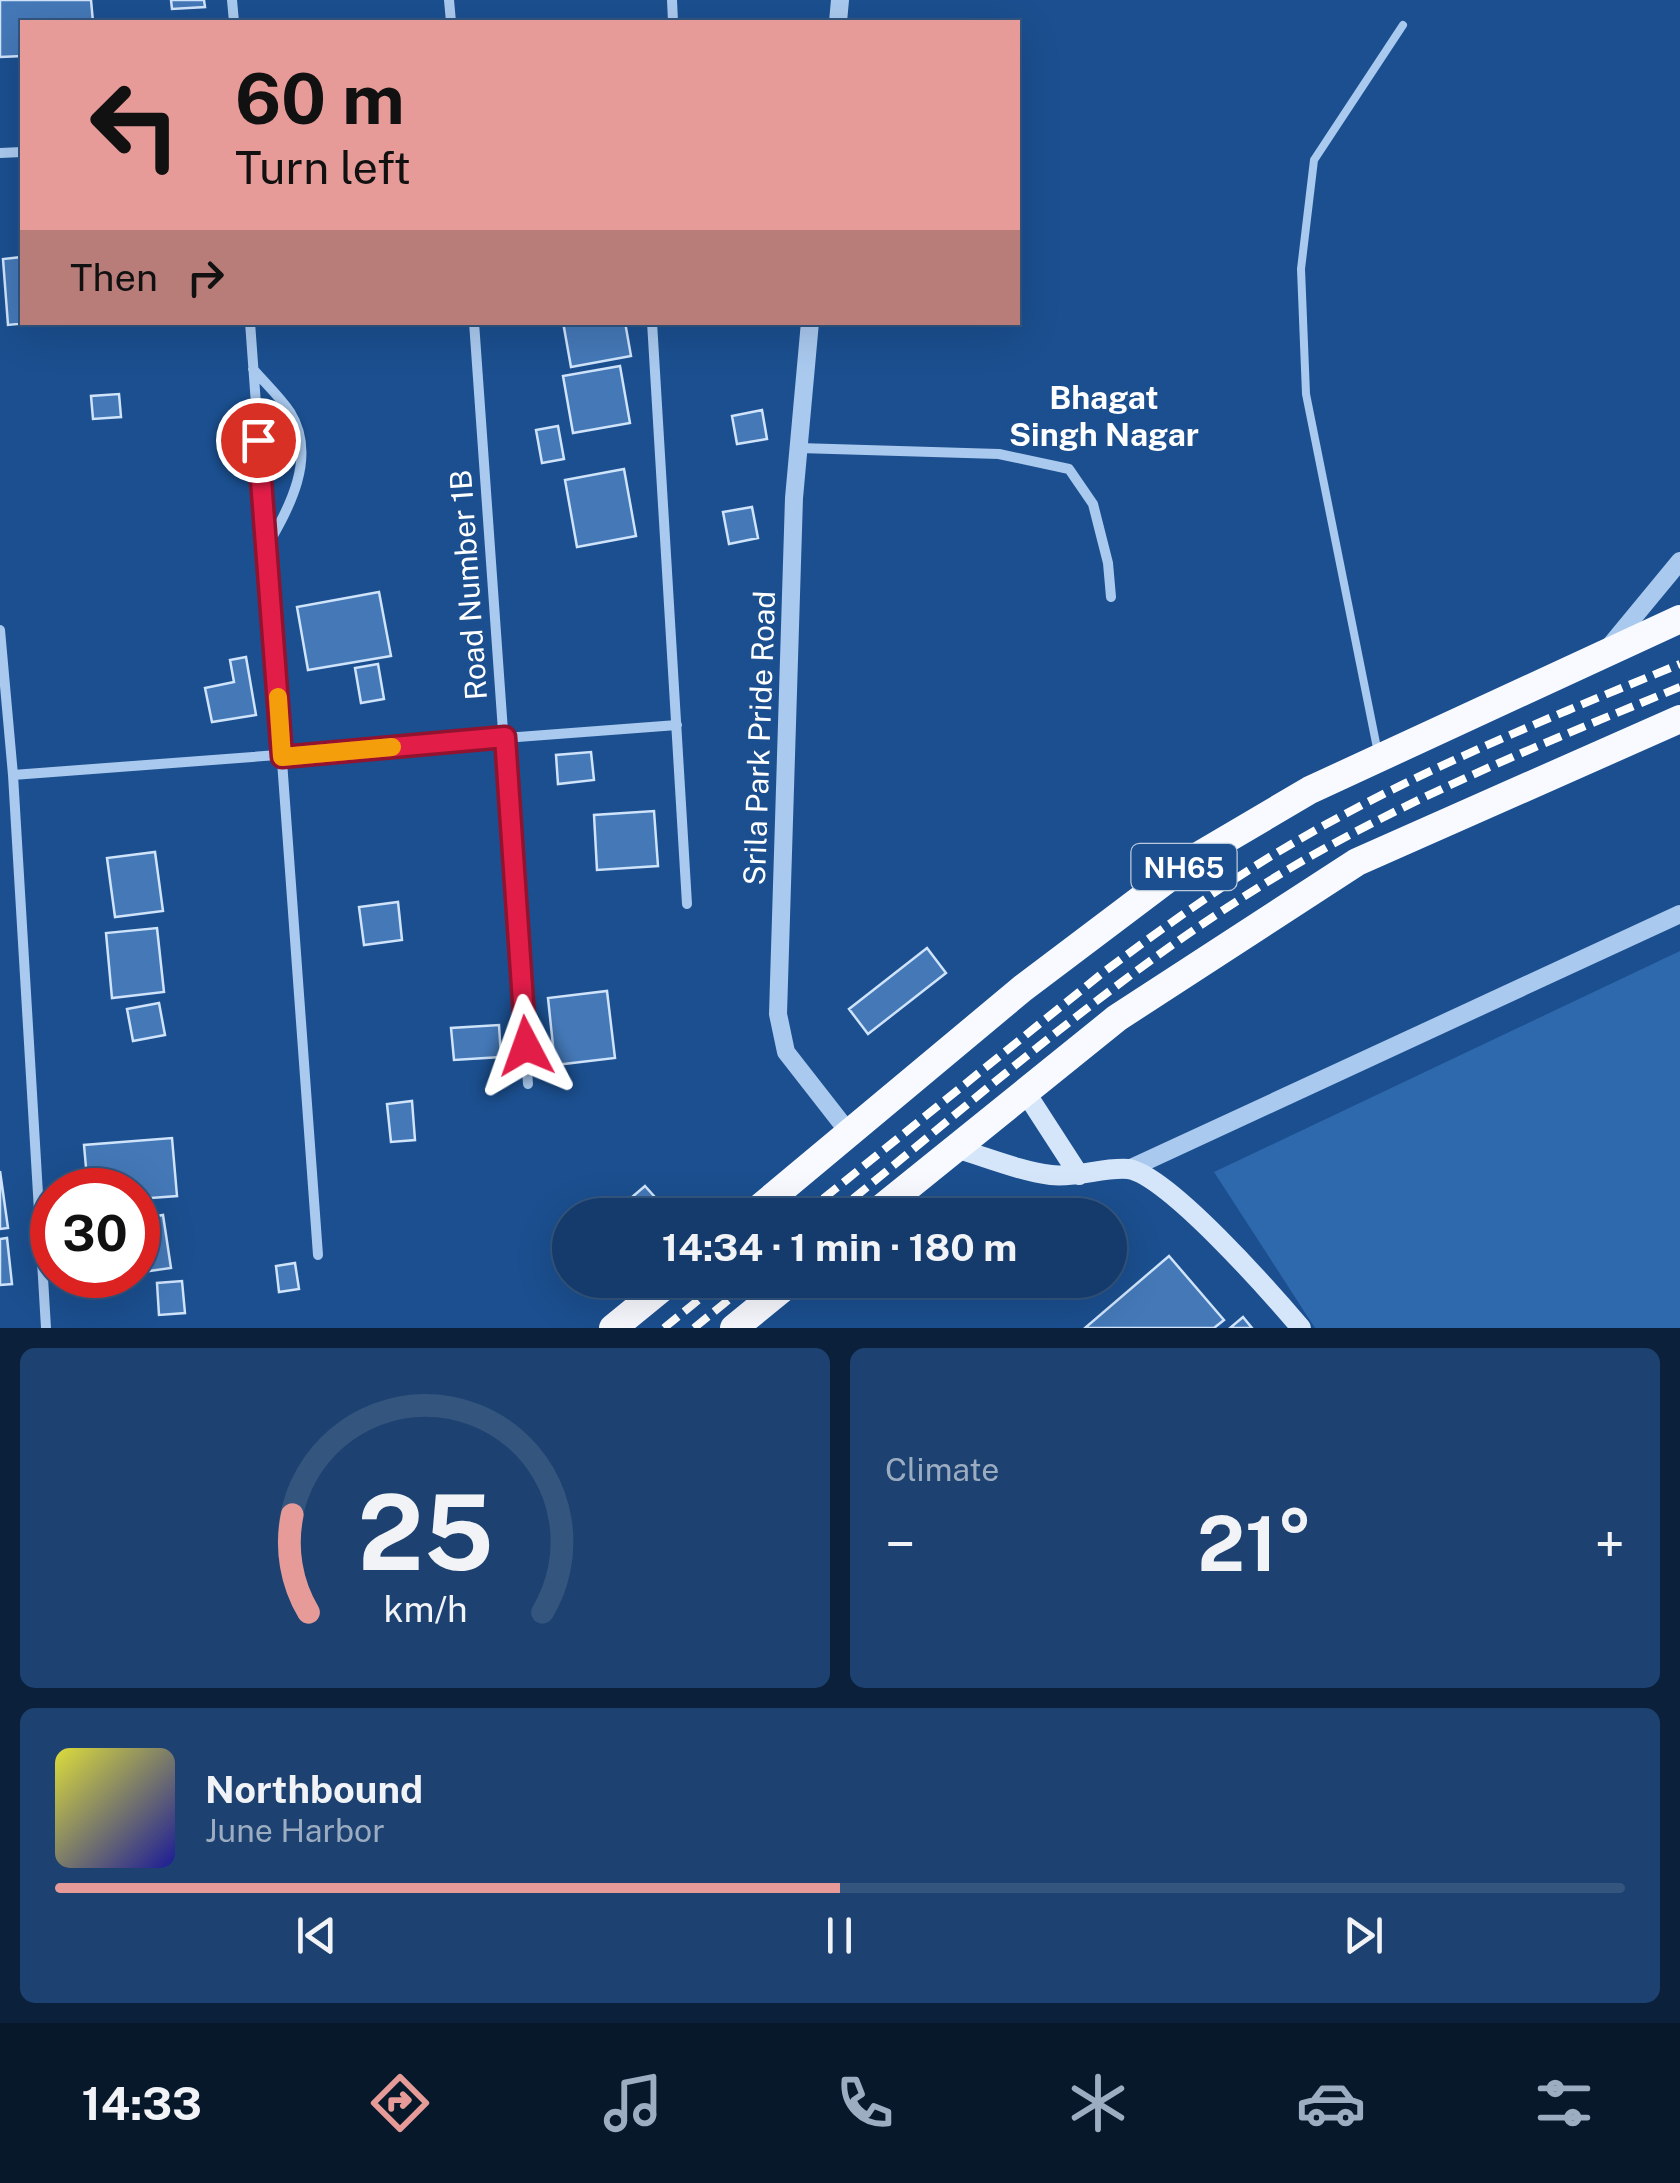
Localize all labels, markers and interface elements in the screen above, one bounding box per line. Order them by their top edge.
text: 60 m [235,57,405,140]
icon: left [70,60,200,190]
text: Turn left [235,141,411,194]
icon: right [178,250,233,305]
text: Then [70,255,158,300]
district label: Bhagat Singh Nagar [1009,379,1199,453]
pin [216,398,301,483]
icon: arrive [231,413,286,468]
street label: Road Number 1B [442,469,494,701]
street label: Srila Park Pride Road [736,590,782,886]
road number: NH65 [1132,844,1236,890]
position arrow [474,994,578,1098]
speed limit sign: 30 [30,1168,160,1298]
text: 14:34 · 1 min · 180 m [662,1225,1017,1270]
text: Climate [885,1451,999,1488]
text: 25 [357,1471,493,1593]
text: 21° [1197,1500,1313,1588]
text: − [885,1512,916,1576]
text: + [1595,1512,1625,1576]
text: km/h [383,1588,467,1630]
text: Northbound [205,1767,423,1812]
text: June Harbor [205,1812,385,1849]
icon: previous [289,1908,344,1963]
icon: pause [812,1908,867,1963]
icon: next [1336,1908,1391,1963]
icon: directions [365,2068,435,2138]
icon: music [598,2068,668,2138]
icon: phone [830,2068,900,2138]
icon: climate [1063,2068,1133,2138]
icon: car [1296,2068,1366,2138]
icon: filters [1529,2068,1599,2138]
text: 14:33 [81,2077,202,2130]

